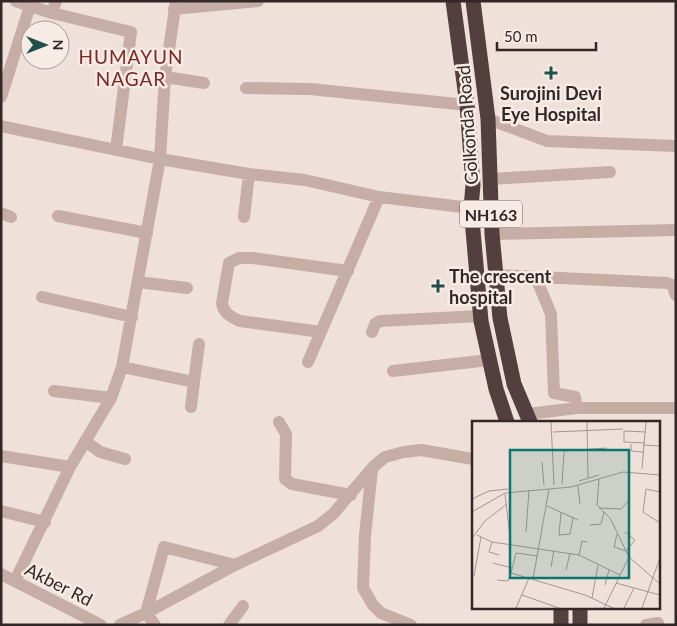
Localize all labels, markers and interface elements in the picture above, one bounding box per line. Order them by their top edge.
north arrow [20,20,70,70]
scale bar [497,20,596,52]
text: 50 m [504,27,538,45]
text: N [50,40,67,50]
district label: HUMAYUN NAGAR [79,45,184,90]
street label: Golkonda Road [452,64,482,186]
marker: Surojini Devi Eye Hospital [544,66,558,80]
place label: Surojini Devi Eye Hospital [500,82,602,125]
road number: NH163 [460,200,522,228]
place label: The crescent hospital [449,265,552,308]
marker: The crescent hospital [431,279,445,293]
inset map [472,421,660,608]
street label: Akber Rd [22,558,96,610]

